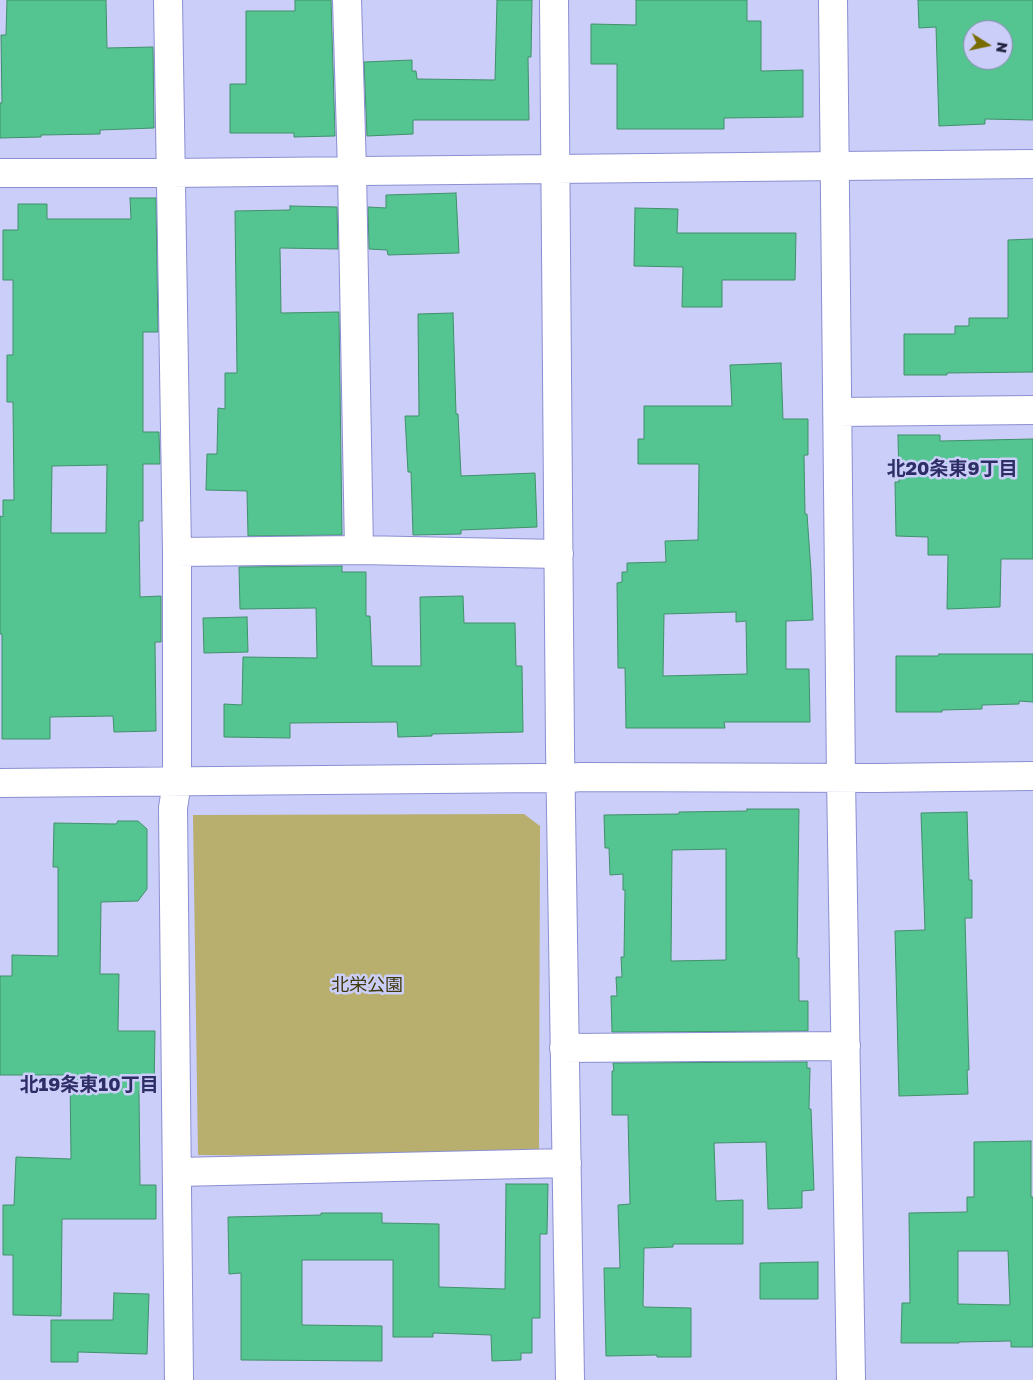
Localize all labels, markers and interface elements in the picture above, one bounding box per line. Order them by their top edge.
north arrow [963,20,1013,70]
text: N [993,41,1012,54]
district label: 北20条東9丁目 [886,458,1018,480]
park label: 北栄公園 [331,974,403,996]
district label: 北19条東10丁目 [20,1074,158,1096]

